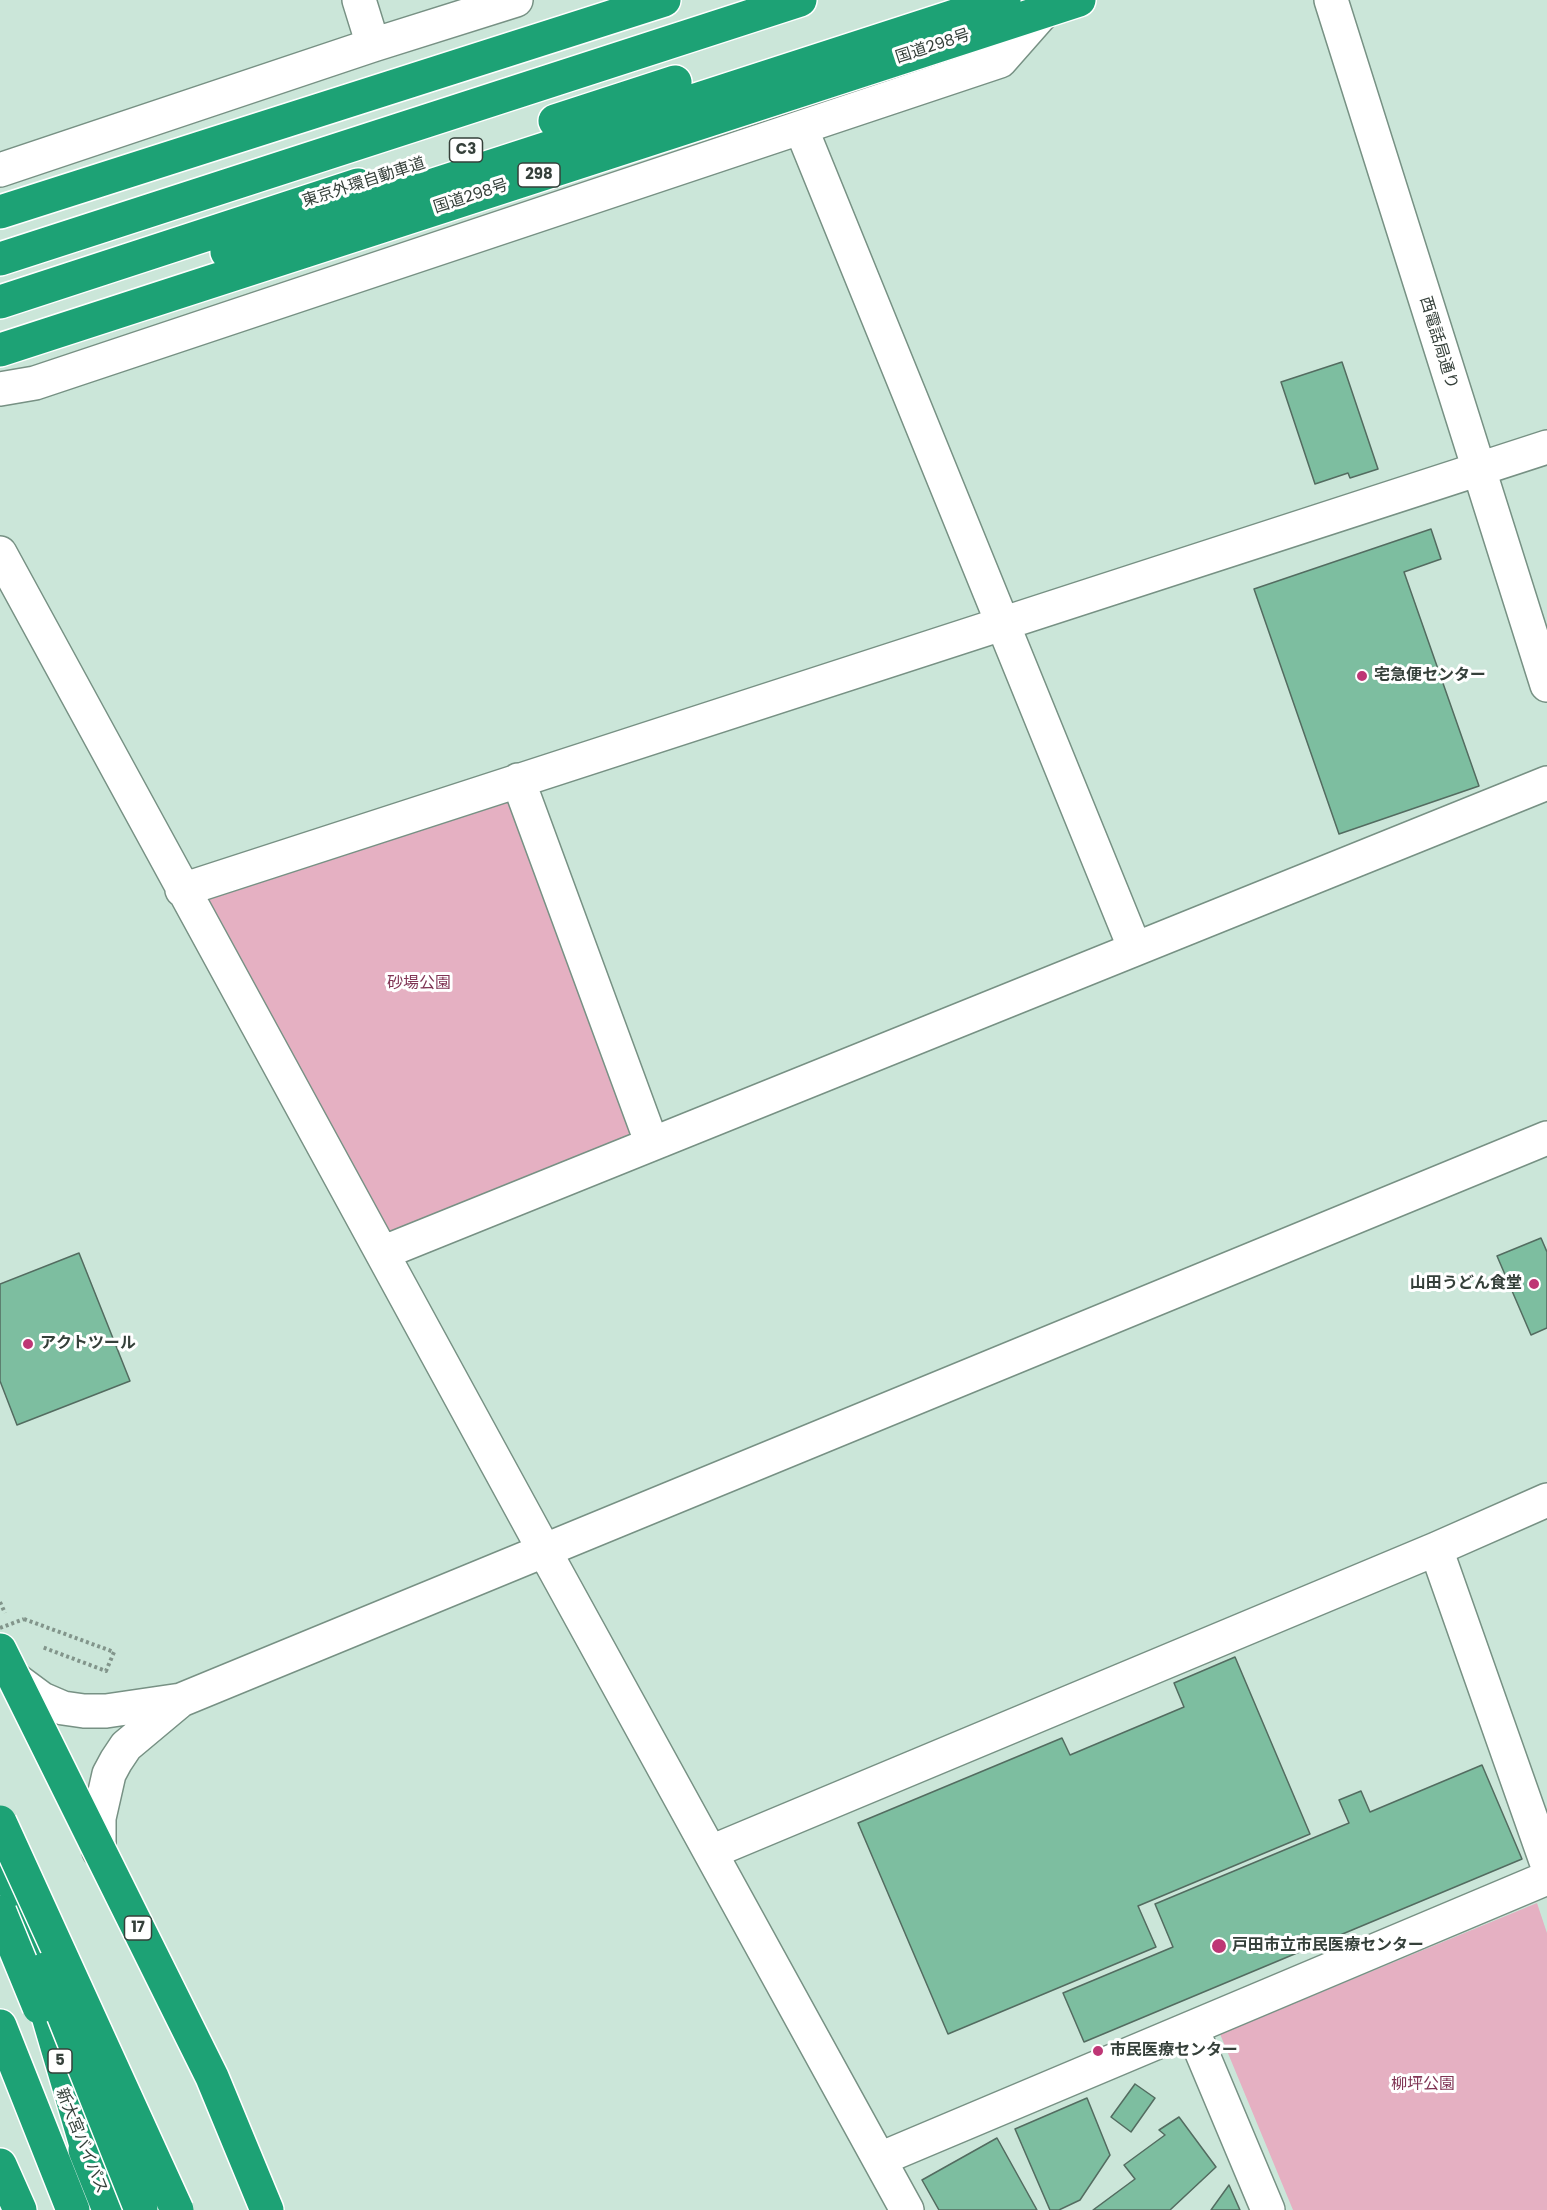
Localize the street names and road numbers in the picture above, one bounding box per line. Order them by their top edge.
street label: 国道298号 [893,26,973,68]
road number: C3 [450,138,482,162]
street label: 東京外環自動車道 [300,154,428,212]
road number: 298 [518,163,560,187]
street label: 国道298号 [431,176,511,218]
street label: 西電話局通り [1415,294,1461,392]
road number: 17 [124,1916,152,1940]
road number: 5 [48,2049,72,2073]
street label: 新大宮バイパス [51,2085,111,2197]

